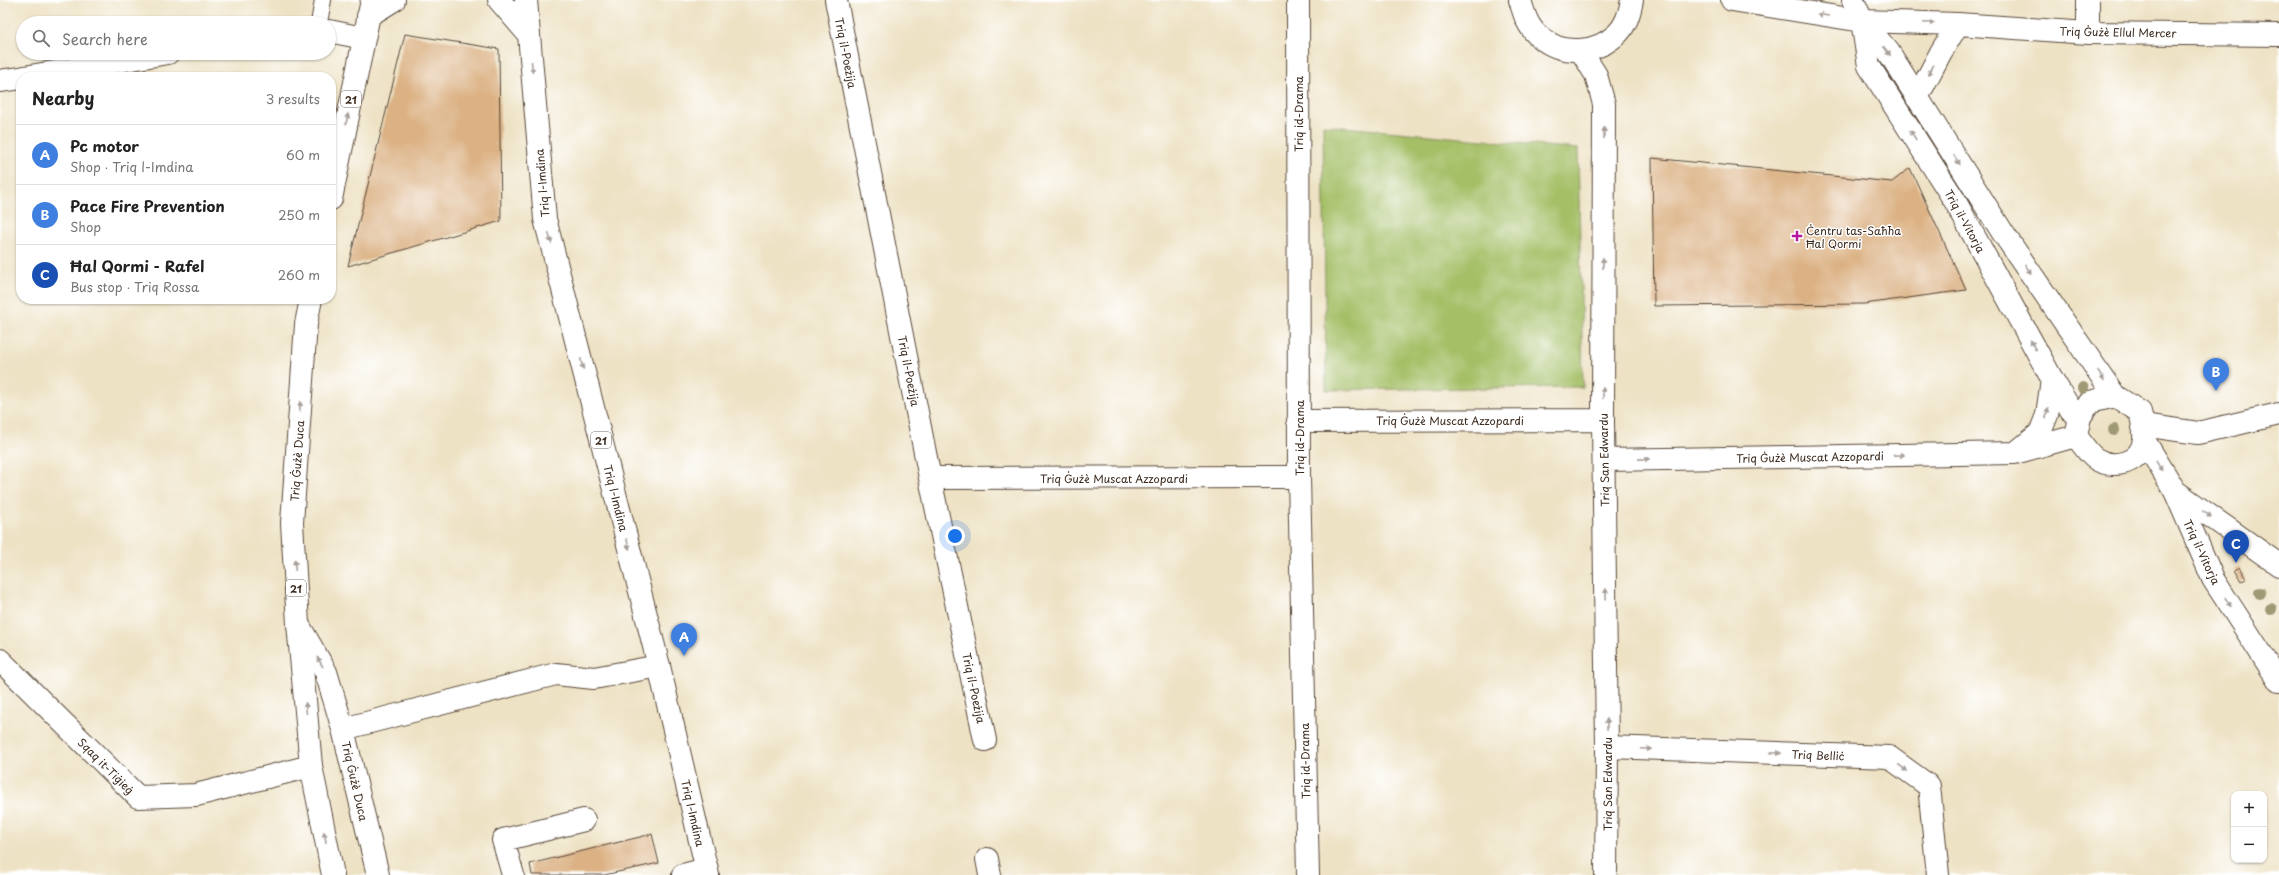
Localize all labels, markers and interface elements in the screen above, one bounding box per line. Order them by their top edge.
one-way arrow [1817,12,1829,18]
search box [16,16,336,60]
street label: Triq il-Poeżija [831,16,861,90]
one-way arrow [1923,20,1936,26]
street label: Triq Ġużè Ellul Mercer [2060,22,2177,42]
icon: search [30,27,52,49]
text: Search here [62,27,148,50]
one-way arrow [1883,45,1891,56]
one-way arrow [529,61,535,73]
one-way arrow [1928,64,1934,75]
street label: Triq id-Drama [1290,76,1307,152]
text: Nearby [32,85,94,111]
text: 3 results [266,89,320,108]
road number: 21 [341,91,361,107]
one-way arrow [344,113,350,126]
one-way arrow [1601,126,1607,139]
one-way arrow [1909,130,1917,140]
text: Pc motor [70,134,139,157]
text: A [40,145,50,164]
text: 60 m [286,145,320,164]
street label: Triq l-Imdina [531,148,553,218]
one-way arrow [1953,155,1961,165]
text: Shop · Triq l-Imdina [70,157,194,176]
street label: Triq il-Vitorja [1940,186,1990,256]
text: Pace Fire Prevention [70,194,225,217]
text: B [41,205,49,224]
text: 250 m [278,205,320,224]
text: Shop [70,217,101,236]
place label: Ċentru tas-Saħħa Ħal Qormi [1805,222,1901,252]
marker: Ċentru tas-Saħħa Ħal Qormi [1791,230,1803,242]
one-way arrow [547,231,553,244]
text: Ħal Qormi - Rafel [70,254,204,277]
one-way arrow [1600,256,1606,269]
one-way arrow [2024,264,2032,274]
text: C [40,265,50,284]
text: 260 m [278,265,320,284]
text: Bus stop · Triq Rossa [70,277,199,296]
street label: Triq il-Poeżija [894,334,924,408]
one-way arrow [2030,339,2036,351]
one-way arrow [579,358,585,370]
pin: B [2203,358,2229,391]
one-way arrow [2097,371,2105,382]
one-way arrow [1600,386,1606,399]
street label: Triq id-Drama [1291,400,1308,476]
one-way arrow [297,401,304,413]
one-way arrow [2044,407,2050,420]
street label: Triq Ġużè Muscat Azzopardi [1376,412,1524,429]
street label: Triq San Edwardu [1595,413,1613,507]
street label: Triq Ġużè Duca [286,419,308,502]
road number: 21 [591,432,611,448]
street label: Triq Ġużè Muscat Azzopardi [1736,447,1884,467]
one-way arrow [1893,452,1906,458]
one-way arrow [1638,456,1651,462]
one-way arrow [2156,460,2163,472]
street label: Triq l-Imdina [599,463,633,533]
street label: Triq Ġużè Muscat Azzopardi [1040,470,1188,487]
one-way arrow [2201,510,2212,518]
street label: Triq il-Vitorja [2179,516,2225,588]
your location [945,526,965,546]
pin: C [2223,530,2249,563]
one-way arrow [625,538,631,550]
one-way arrow [291,559,298,571]
road number: 21 [286,580,306,596]
one-way arrow [1603,587,1609,600]
one-way arrow [2224,597,2232,607]
pin: A [671,623,697,656]
street label: Triq il-Poeżija [958,651,990,725]
one-way arrow [317,656,323,668]
one-way arrow [303,702,309,714]
one-way arrow [1604,717,1610,730]
street label: Triq id-Drama [1296,723,1314,799]
street label: Sqaq it-Tiġieġ [74,734,138,798]
street label: Triq San Edwardu [1599,737,1616,831]
street label: Triq Ġużè Duca [338,739,373,823]
one-way arrow [1640,745,1652,752]
street label: Triq Belliċ [1791,746,1845,764]
one-way arrow [1770,750,1782,757]
one-way arrow [1898,763,1908,771]
street label: Triq l-Imdina [677,778,709,848]
map controls [2231,791,2267,863]
button: + [2231,791,2267,827]
button: − [2231,827,2267,863]
one-way arrow [322,831,328,843]

